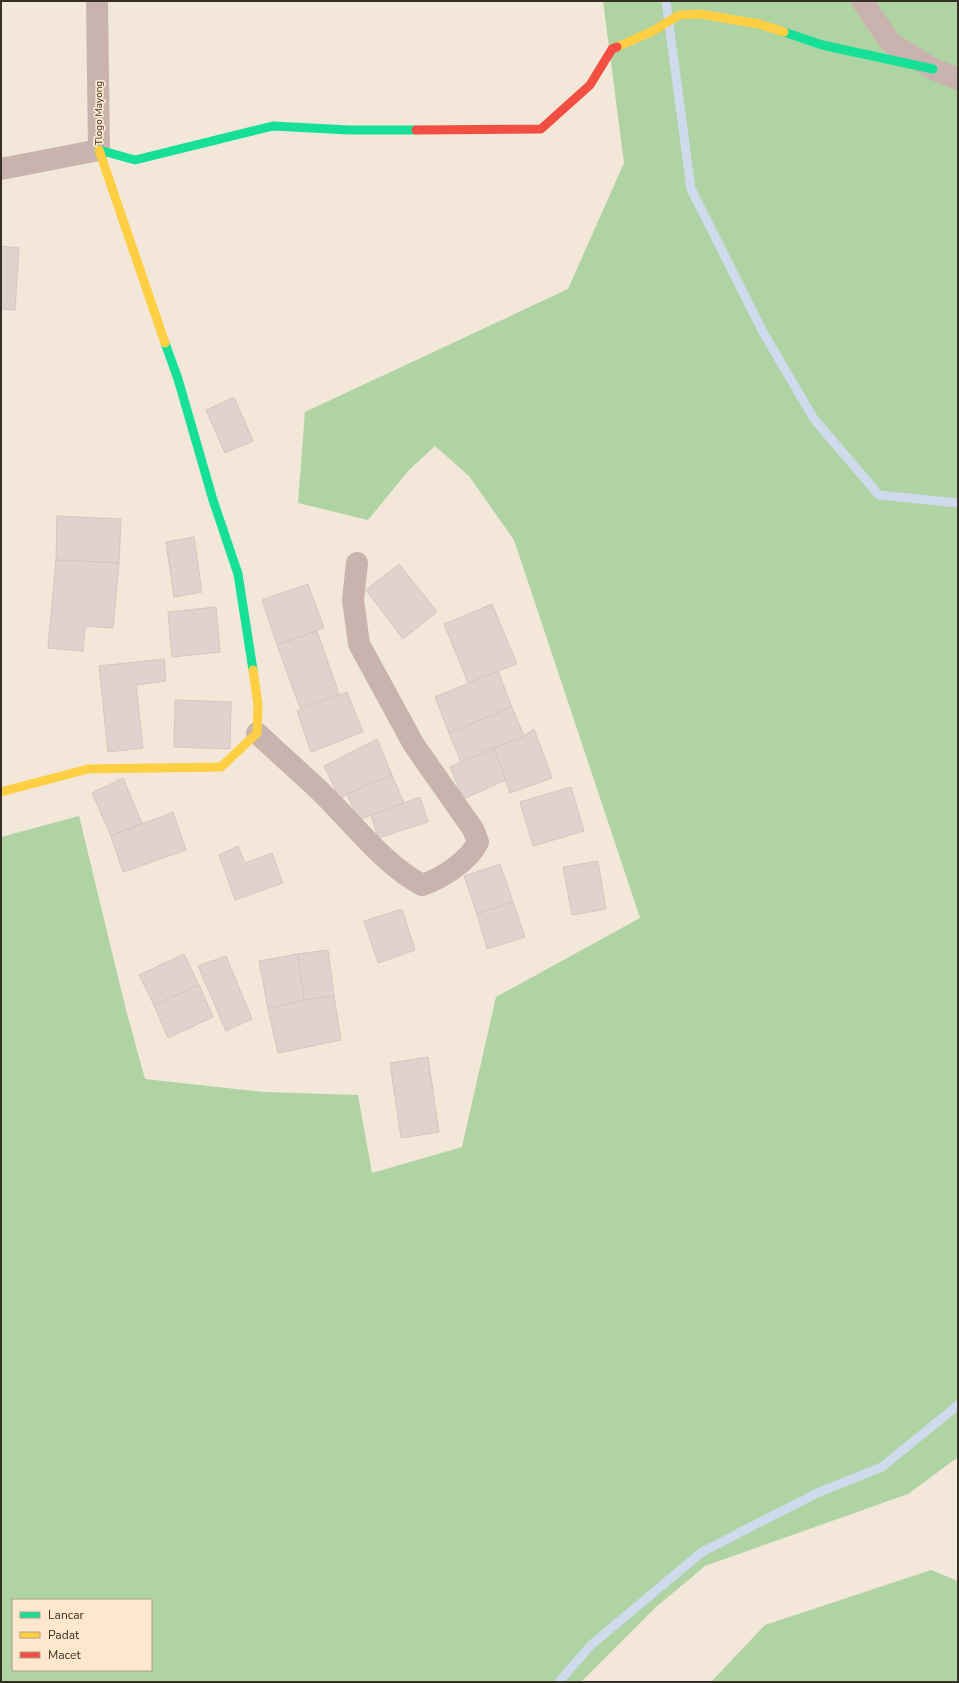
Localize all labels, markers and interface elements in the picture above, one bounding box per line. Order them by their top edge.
street label: Tlogo Mayong [92,81,106,145]
legend [12,1599,152,1671]
text: Lancar [48,1607,85,1623]
text: Padat [48,1627,80,1643]
text: Macet [48,1647,81,1663]

